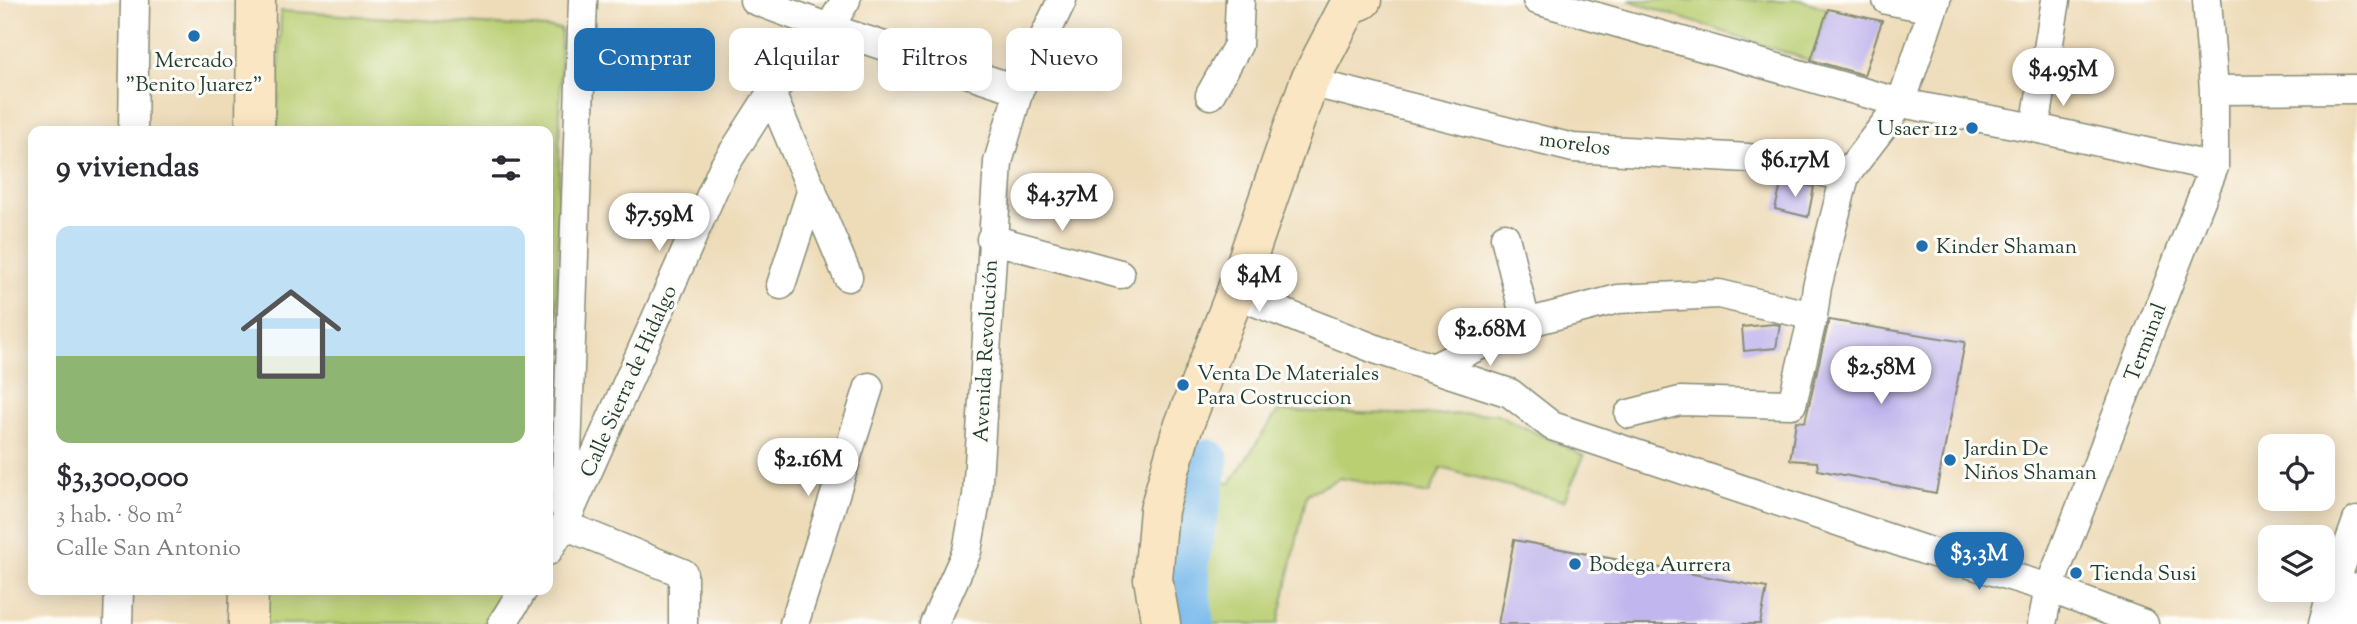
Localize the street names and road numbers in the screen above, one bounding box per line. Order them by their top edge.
street label: morelos [1537,125,1612,165]
street label: Avenida Revolución [967,259,1007,443]
street label: Calle Sierra de Hidalgo [574,281,686,483]
street label: Terminal [2118,299,2176,386]

